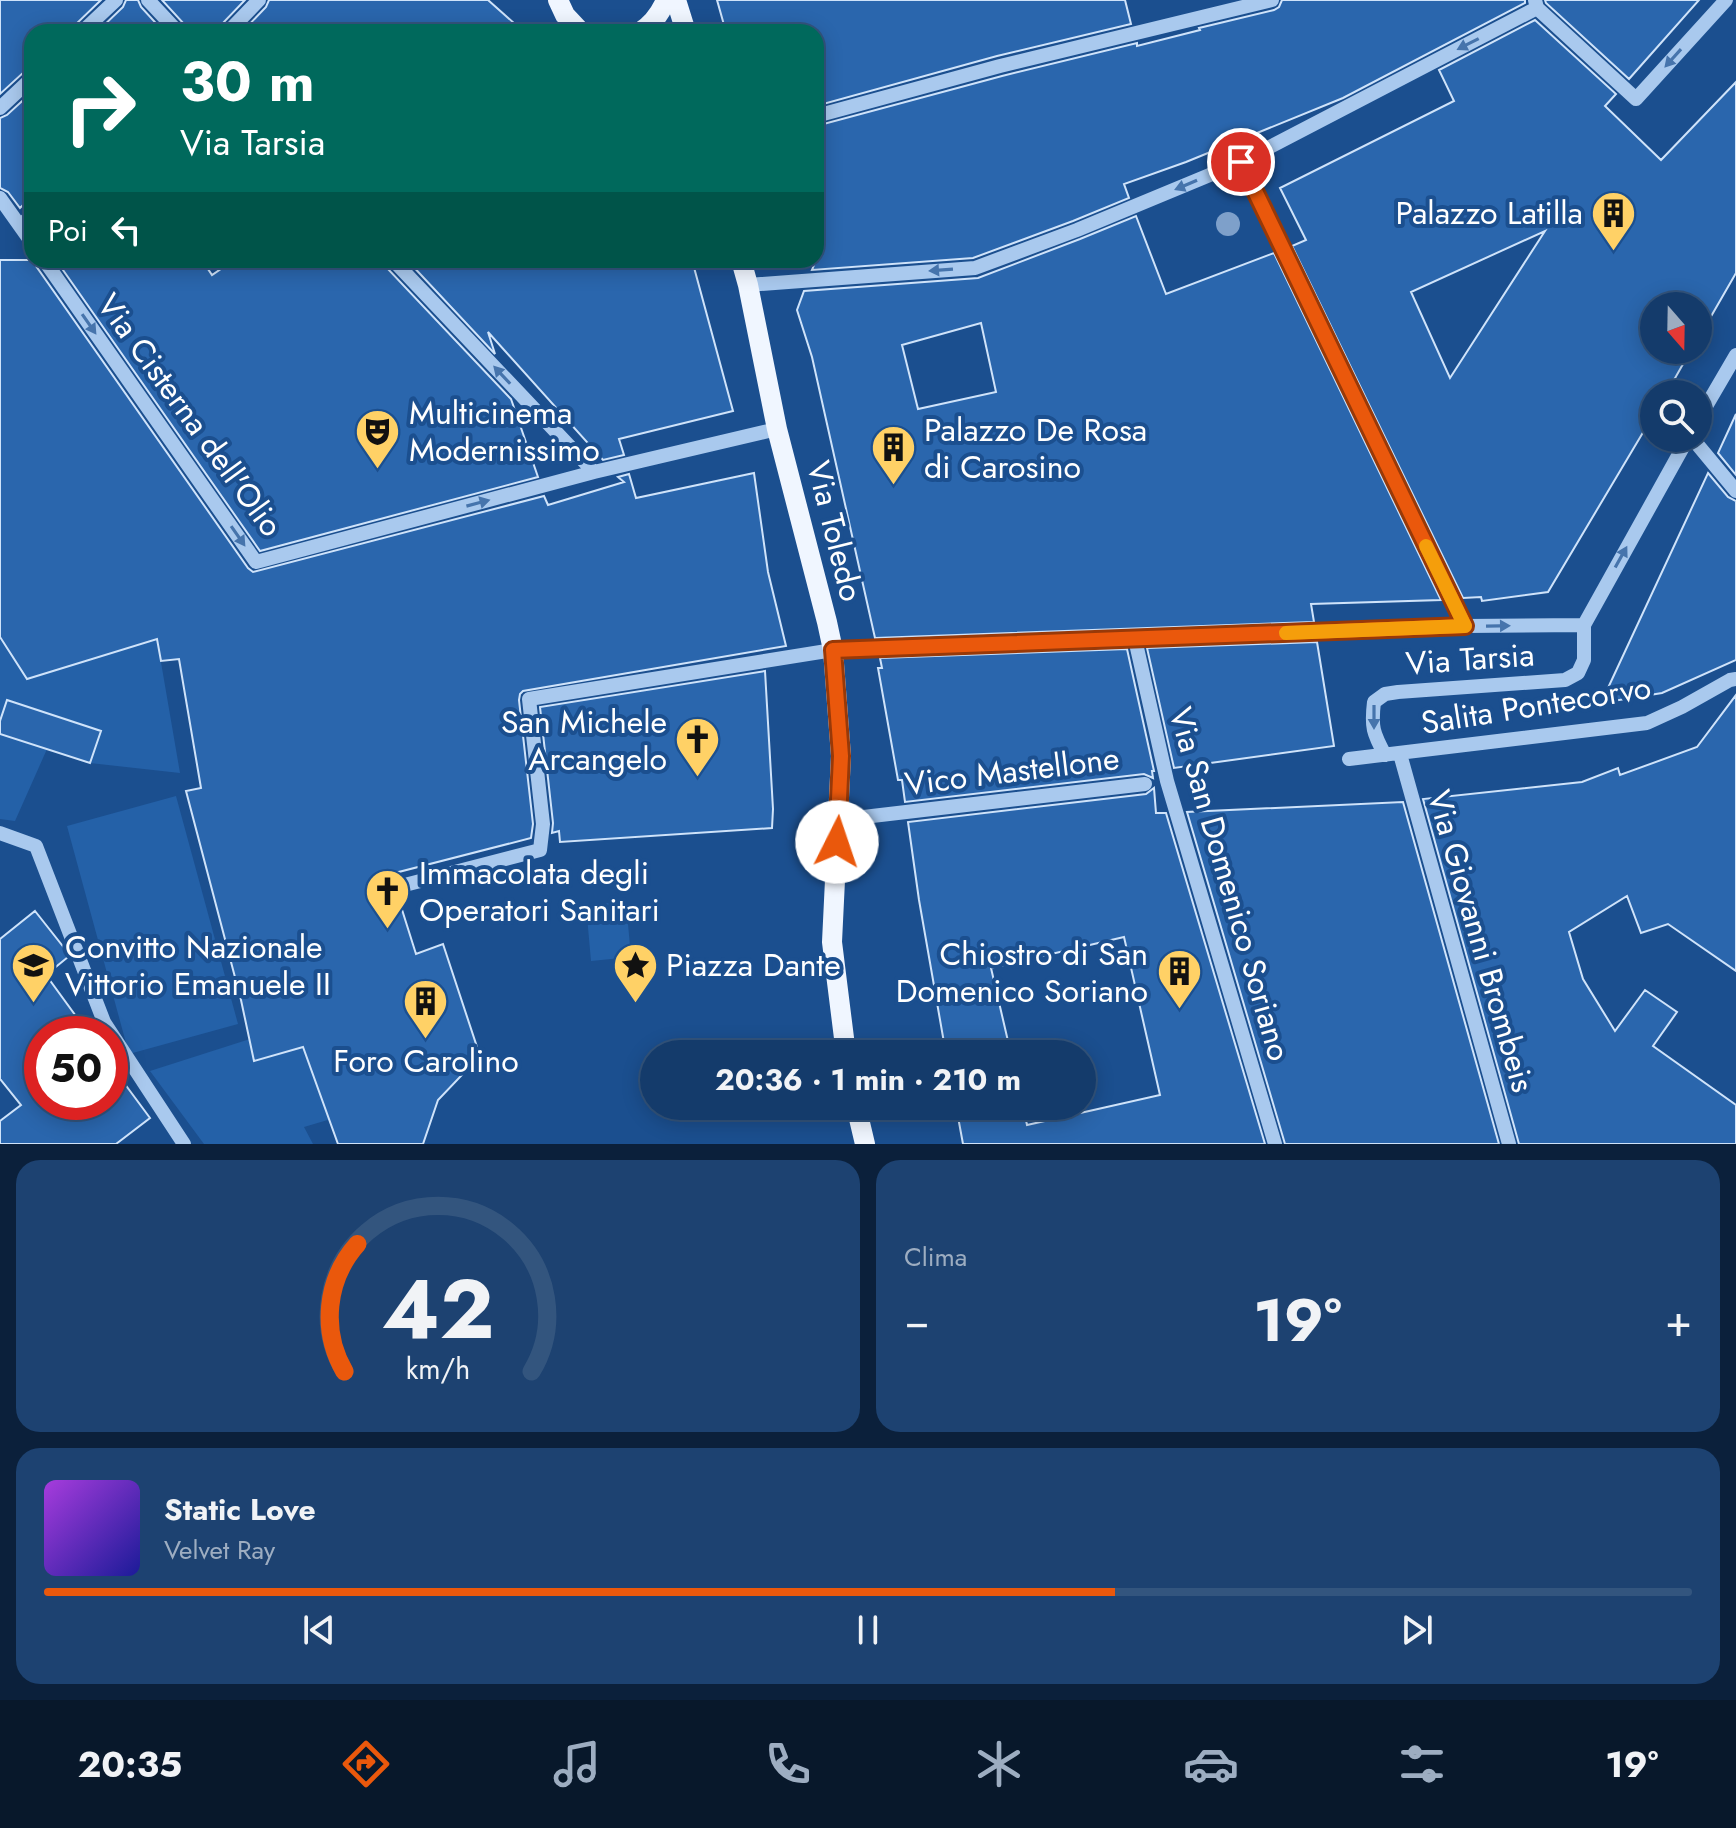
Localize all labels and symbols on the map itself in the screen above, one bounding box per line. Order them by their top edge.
one-way arrow [1457,37,1480,50]
one-way arrow [1665,48,1683,67]
pin [1207,128,1275,196]
one-way arrow [1174,179,1198,192]
building icon: Palazzo Latilla [1590,189,1638,252]
place label: Palazzo Latilla [1395,190,1583,236]
one-way arrow [928,264,953,277]
street label: Via Cisterna dell'Olio [86,284,294,546]
north arrow [1640,292,1712,364]
one-way arrow [81,313,96,334]
one-way arrow [493,366,512,385]
place label: Multicinema Modernissimo [409,390,600,473]
theatre icon: Multicinema Modernissimo [354,407,402,470]
place label: Palazzo De Rosa di Carosino [924,407,1147,490]
building icon: Palazzo De Rosa di Carosino [869,424,917,487]
street label: Via Toledo [795,456,875,606]
one-way arrow [466,496,490,509]
one-way arrow [230,526,245,547]
one-way arrow [1614,546,1628,568]
one-way arrow [1486,620,1511,632]
street label: Via Tarsia [1404,632,1536,686]
street label: Salita Pontecorvo [1418,664,1654,746]
place label: San Michele Arcangelo [501,699,667,782]
street label: Via San Domenico Soriano [1157,702,1303,1066]
one-way arrow [1368,705,1380,730]
church icon: San Michele Arcangelo [674,716,722,779]
street label: Vico Mastellone [902,735,1122,807]
street label: Via Giovanni Brombeis [1416,785,1546,1097]
position arrow [795,800,879,884]
place label: Immacolata degli Operatori Sanitari [419,850,660,933]
church icon: Immacolata degli Operatori Sanitari [364,867,412,930]
place label: Convitto Nazionale Vittorio Emanuele II [65,924,331,1007]
place label: Chiostro di San Domenico Soriano [896,931,1148,1014]
school or university icon: Convitto Nazionale Vittorio Emanuele II [10,941,58,1004]
place icon: Piazza Dante [611,941,659,1004]
place label: Piazza Dante [666,942,841,988]
building icon: Chiostro di San Domenico Soriano [1155,948,1203,1011]
building icon: Foro Carolino [402,978,450,1041]
speed limit sign: 50 [24,1016,128,1120]
place label: Foro Carolino [333,1038,519,1084]

